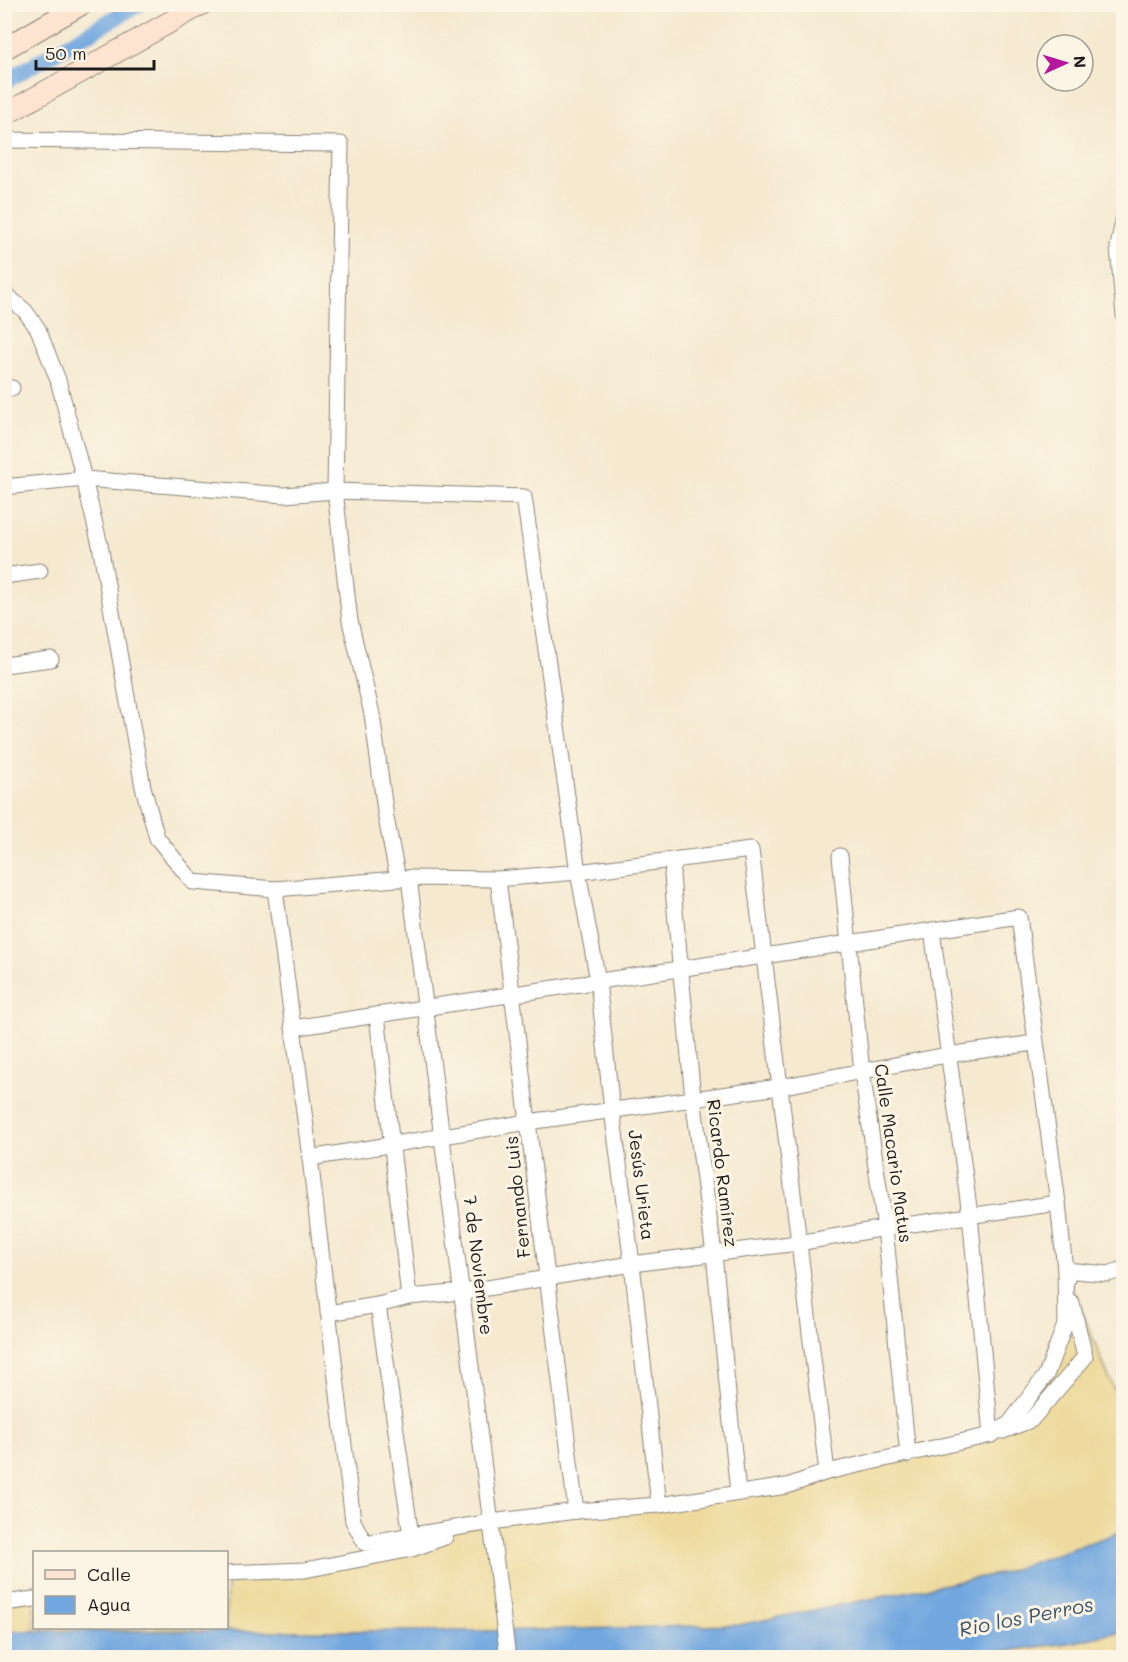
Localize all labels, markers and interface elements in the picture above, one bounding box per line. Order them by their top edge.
scale bar [36,33,154,71]
north arrow [1035,33,1095,93]
text: 50 m [45,41,87,65]
text: N [1070,55,1091,69]
street label: Calle Macario Matus [870,1062,918,1244]
street label: Ricardo Ramírez [702,1098,744,1248]
street label: Jesús Urieta [623,1128,661,1242]
street label: Fernando Luis [499,1135,535,1259]
street label: 7 de Noviembre [459,1194,499,1336]
legend [33,1551,228,1629]
text: Calle [87,1562,131,1586]
water label: Rio los Perros [957,1590,1095,1642]
text: Agua [87,1592,131,1616]

